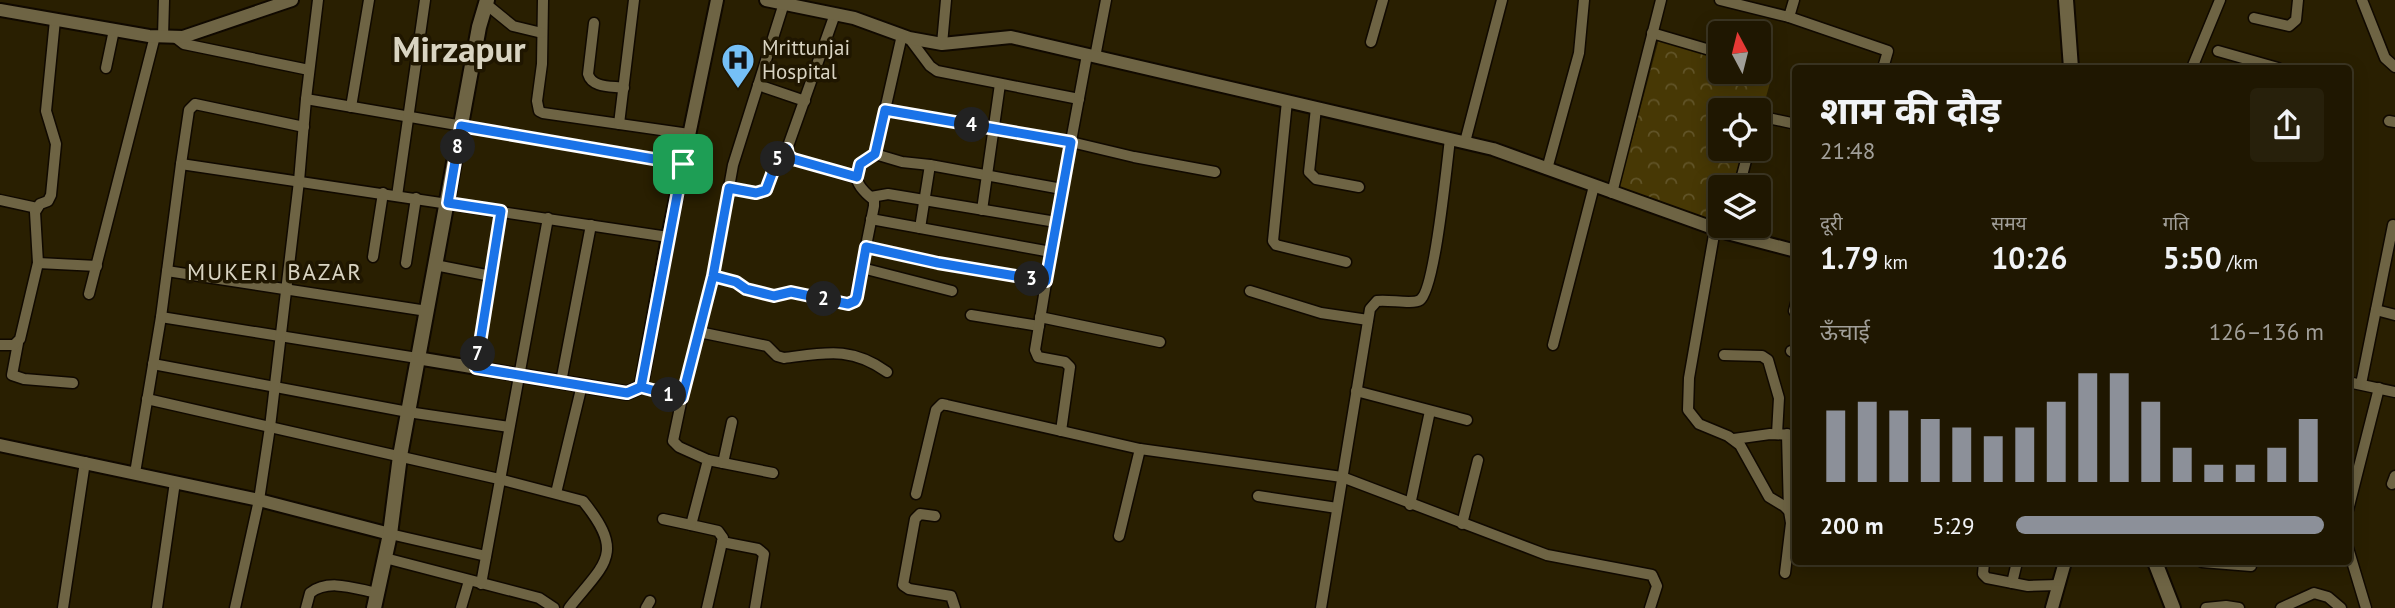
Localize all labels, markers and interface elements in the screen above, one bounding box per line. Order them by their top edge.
north arrow [1708,21,1771,84]
map controls [1708,21,1771,238]
district label: Mirzapur [392,26,526,72]
place label: Mrittunjai Hospital [762,34,850,85]
hospital icon: Mrittunjai Hospital [719,41,757,90]
text: शाम की दौड़ [1820,85,2001,134]
button: share [2250,88,2324,162]
button: locate [1708,98,1771,161]
pin: 4 [954,108,990,142]
text: 4 [966,112,977,136]
pin: 8 [440,130,476,164]
text: 8 [452,134,463,158]
pin [653,134,713,194]
text: 21:48 [1820,136,1875,165]
pin: 5 [760,142,796,176]
icon: arrive [664,145,702,183]
text: 5 [772,146,783,170]
button: layers [1708,175,1771,238]
text: दूरी [1820,211,1843,235]
text: समय [1991,211,2027,235]
text: गति [2163,211,2189,235]
text: 1.79 [1820,238,1878,277]
text: 10:26 [1991,238,2067,277]
text: 5:50 [2163,238,2222,277]
text: km [1878,250,1908,274]
text: /km [2222,250,2258,274]
district label: MUKERI BAZAR [187,257,363,286]
pin: 3 [1014,262,1050,296]
text: 3 [1026,266,1037,290]
pin: 2 [806,282,842,316]
text: 2 [818,286,829,310]
text: ऊँचाई [1820,317,1870,346]
text: 126–136 m [2209,317,2324,346]
pin: 7 [461,336,496,372]
text: 7 [472,341,483,365]
pin: 1 [652,378,686,412]
text: 1 [663,382,674,406]
text: 200 m [1820,511,1883,540]
text: 5:29 [1932,511,1975,540]

